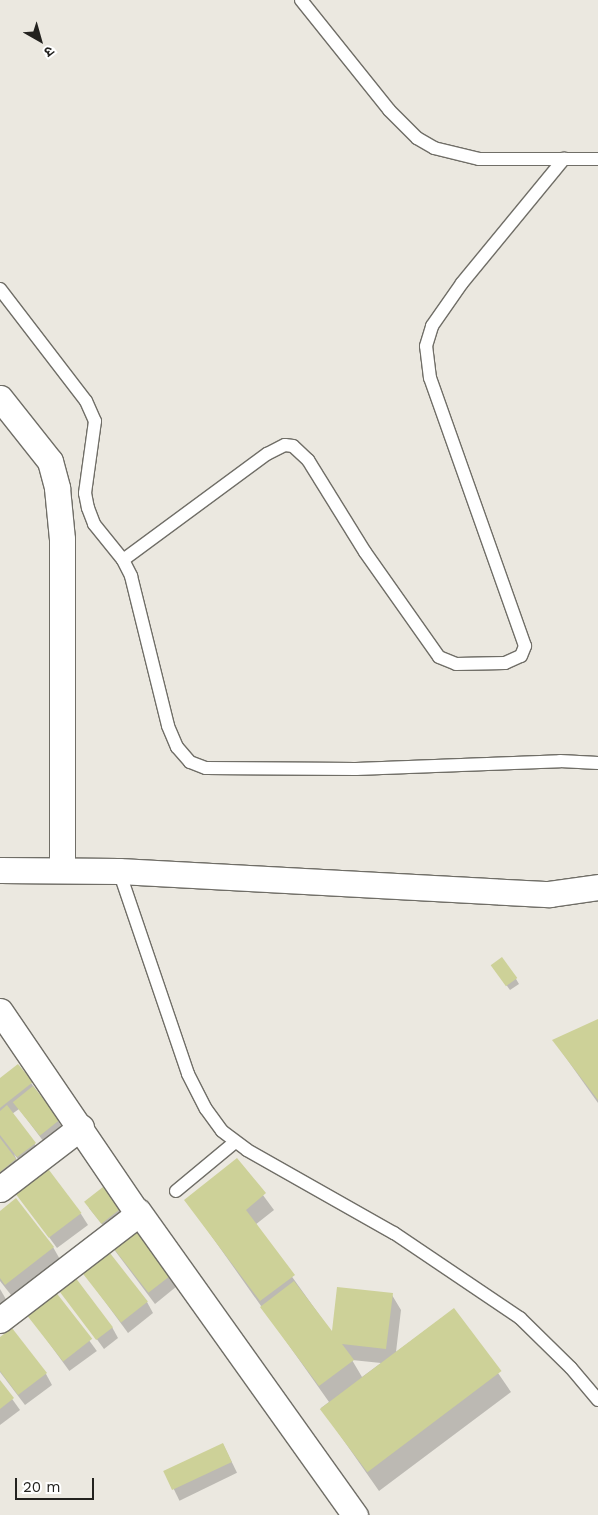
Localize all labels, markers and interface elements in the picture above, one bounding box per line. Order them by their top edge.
north arrow [15,15,65,65]
text: उ [41,43,57,61]
scale bar [18,1468,96,1500]
text: 20 m [23,1478,61,1496]

